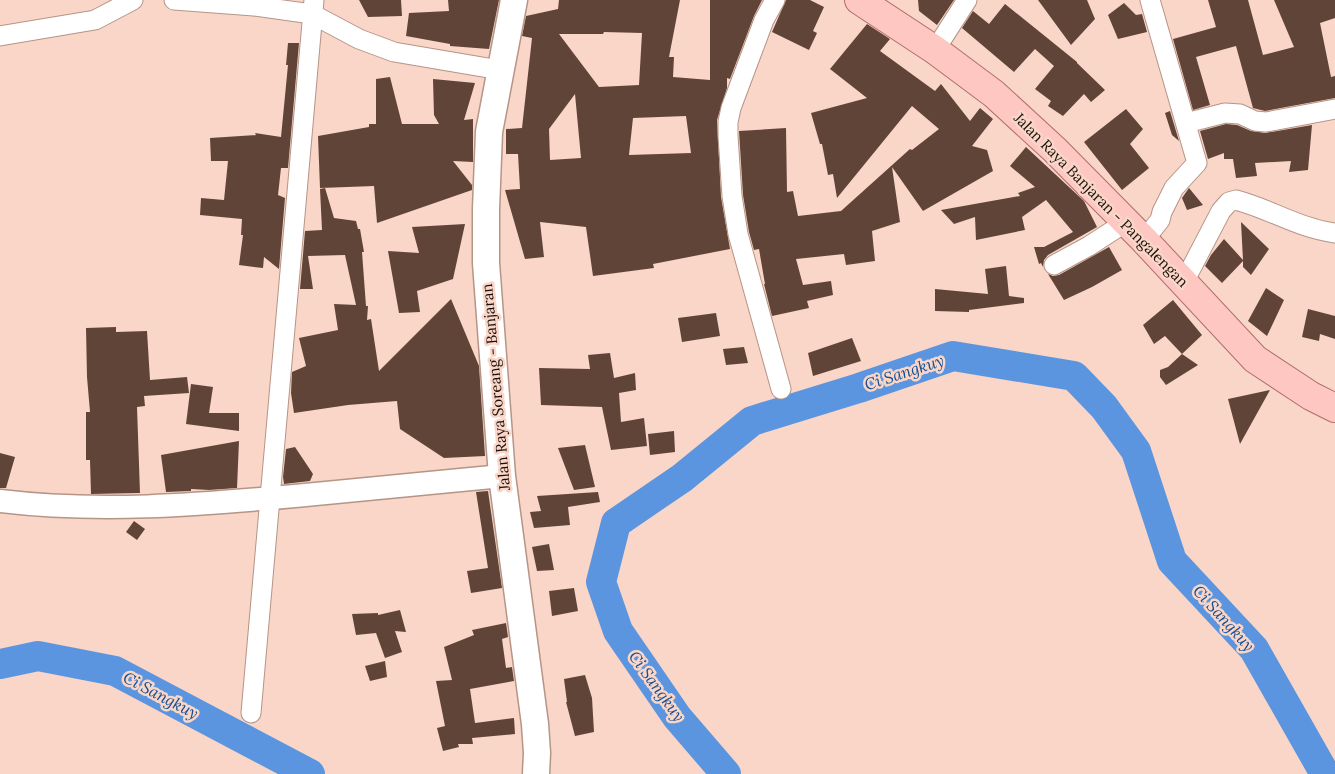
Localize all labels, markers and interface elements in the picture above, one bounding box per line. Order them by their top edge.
street label: Jalan Raya Banjaran - Pangalengan [1009,108,1193,291]
street label: Jalan Raya Soreang - Banjaran [477,283,514,492]
water label: Ci Sangkuy [862,350,946,394]
water label: Ci Sangkuy [1189,581,1259,655]
water label: Ci Sangkuy [625,647,689,725]
water label: Ci Sangkuy [120,667,202,723]

